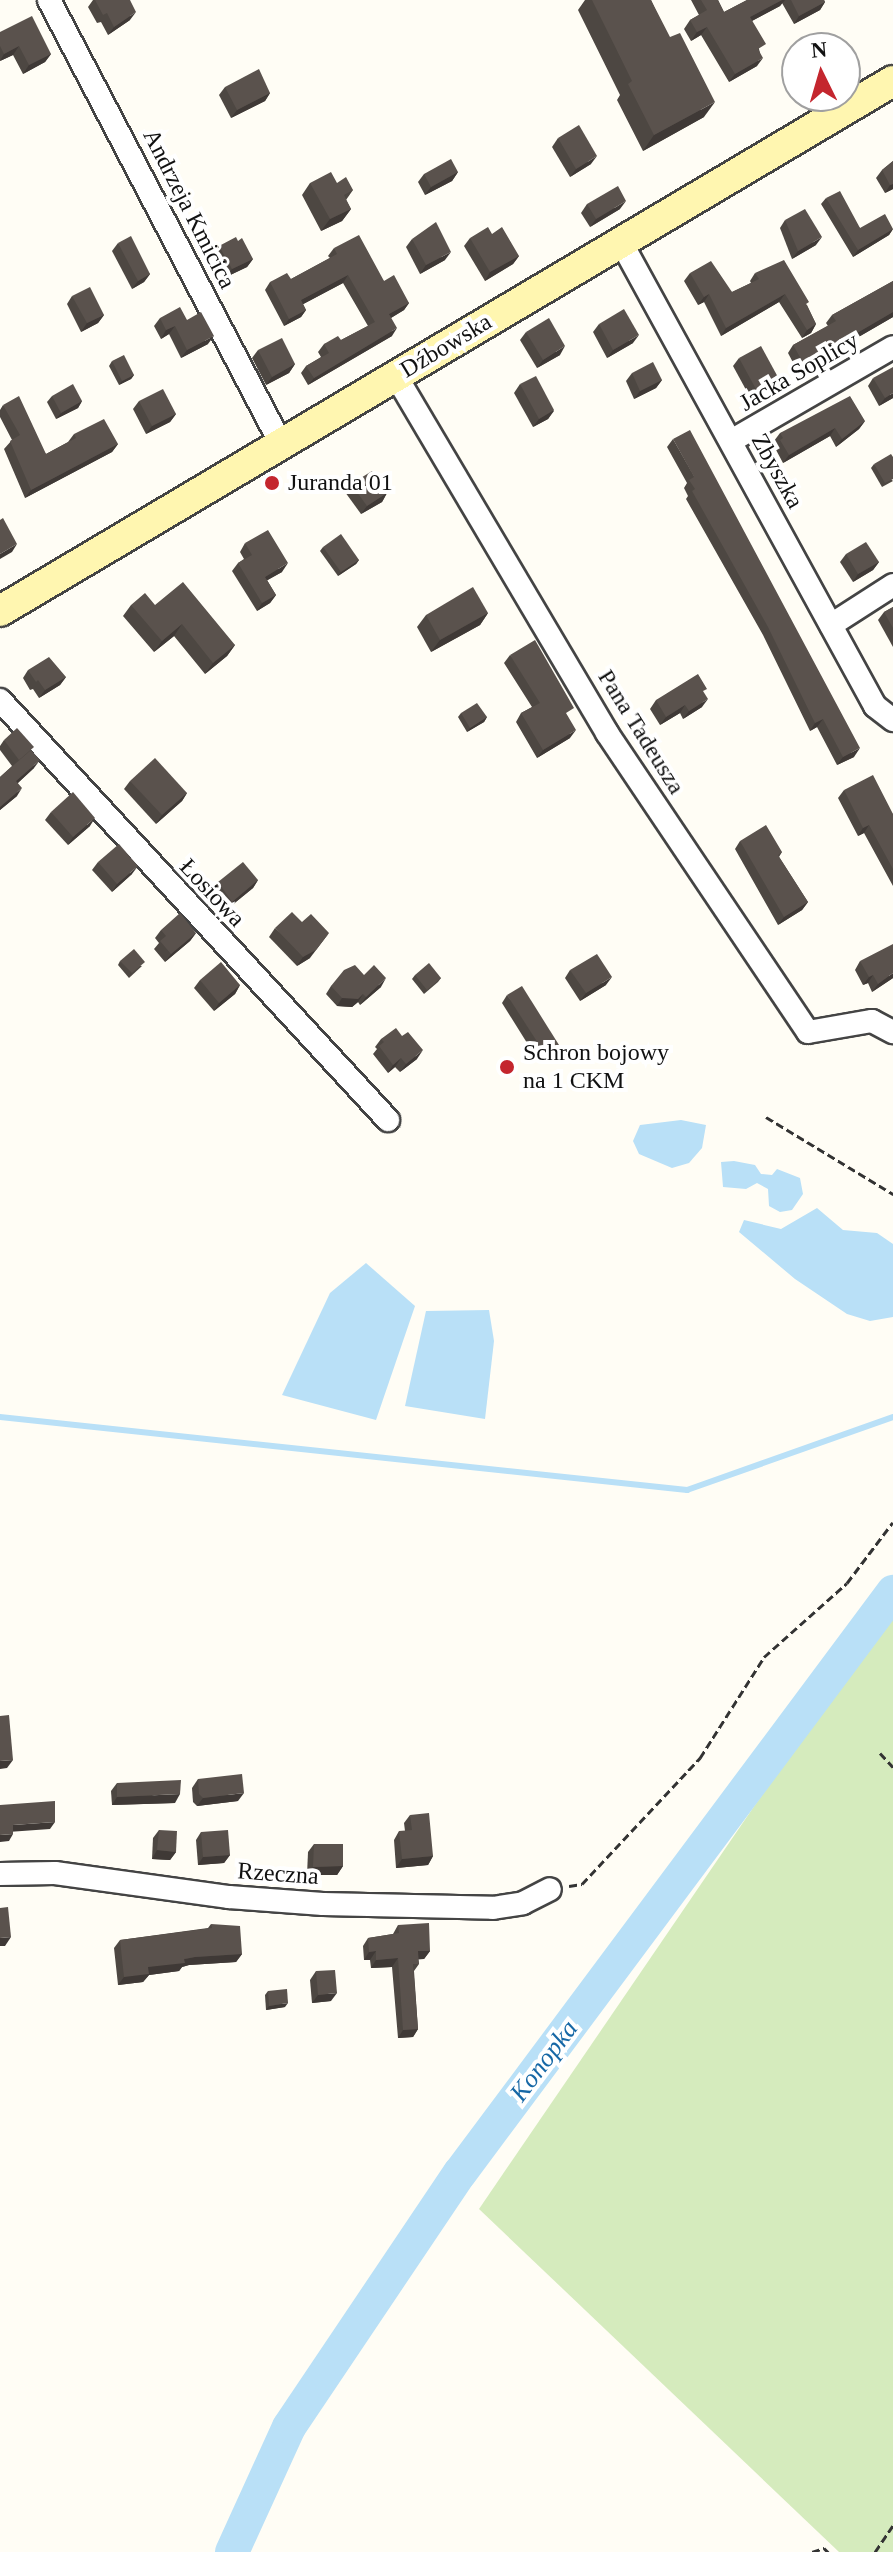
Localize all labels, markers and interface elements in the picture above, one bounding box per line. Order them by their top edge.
north arrow [781,32,861,112]
text: N [810,36,828,63]
street label: Andrzeja Kmicica [136,124,242,294]
street label: Dźbowska [395,308,497,384]
street label: Jacka Soplicy [734,326,864,418]
street label: Zbyszka [745,428,809,514]
place label: Juranda 01 [288,469,393,497]
marker: Juranda 01 [263,474,281,492]
street label: Pana Tadeusza [591,664,691,800]
street label: Łosiowa [173,853,251,933]
place label: Schron bojowy na 1 CKM [523,1039,669,1095]
marker: Schron bojowy na 1 CKM [498,1058,516,1076]
street label: Rzeczna [236,1857,320,1891]
water label: Konopka [503,2014,585,2108]

